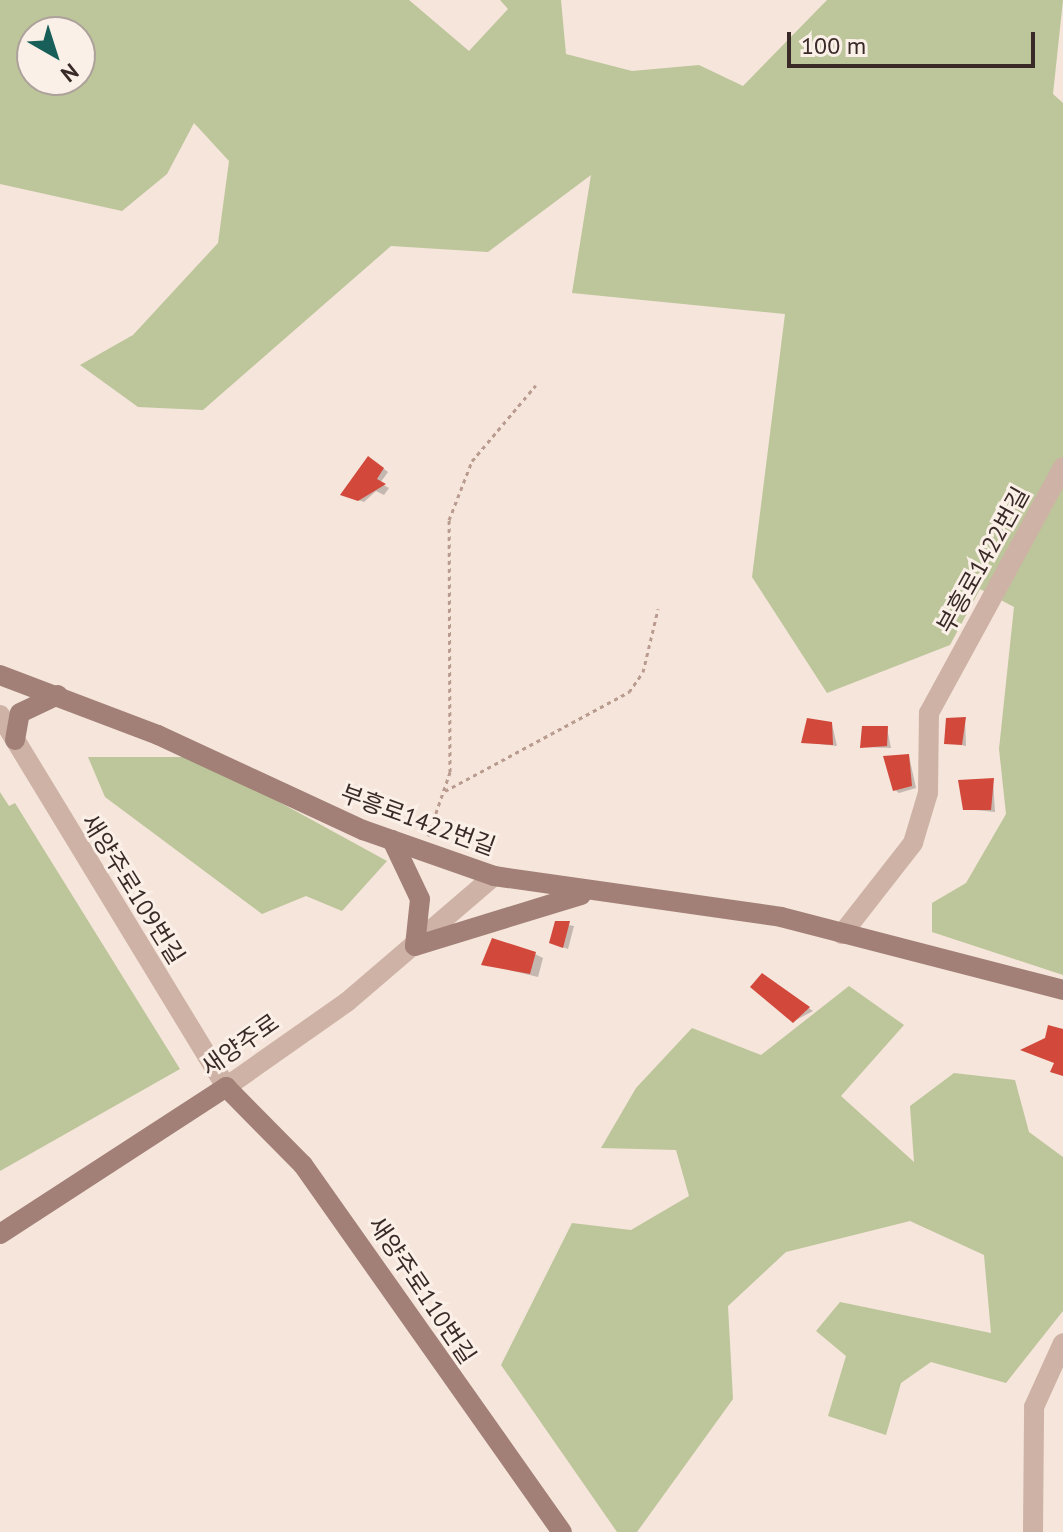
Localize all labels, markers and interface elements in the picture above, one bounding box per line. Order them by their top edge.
north arrow [16,16,96,96]
scale bar [791,16,1039,66]
text: 100 m [801,30,866,61]
text: N [55,58,84,89]
street label: 부흥로1422번길 [931,482,1035,638]
street label: 부흥로1422번길 [337,779,499,861]
street label: 새양주로109번길 [75,809,191,969]
street label: 새양주로 [196,1008,284,1082]
street label: 새양주로110번길 [362,1211,482,1369]

